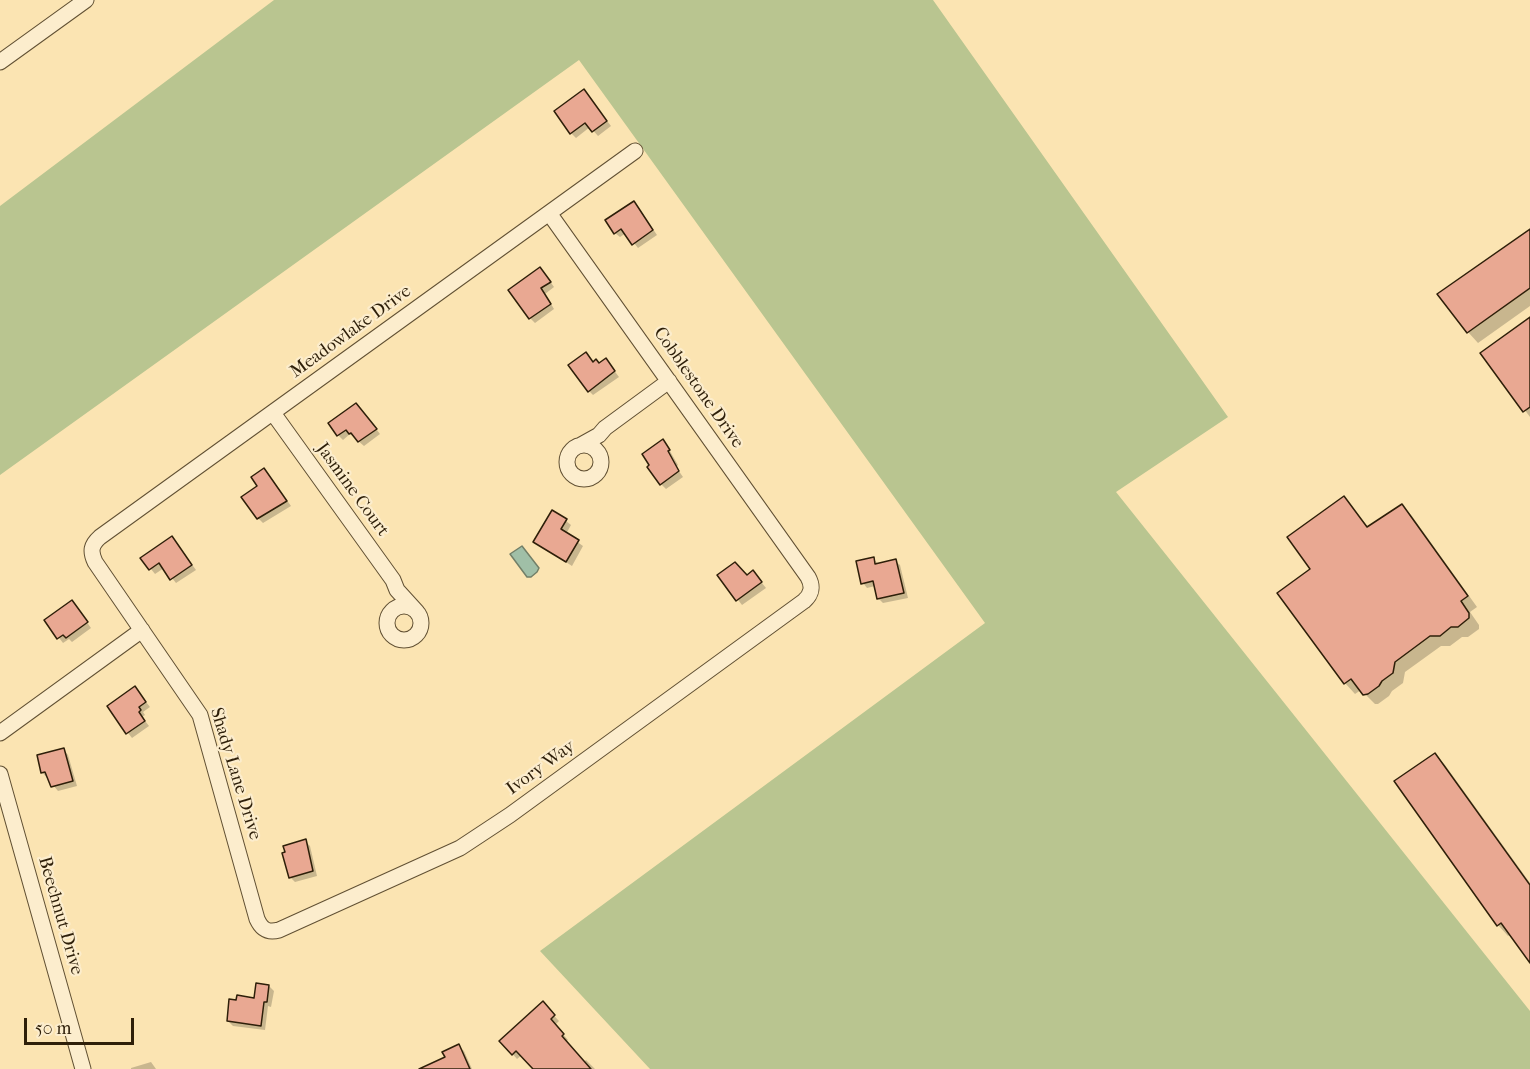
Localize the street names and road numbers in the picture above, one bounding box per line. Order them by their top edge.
street label: Meadowlake Drive [286,281,416,383]
street label: Cobblestone Drive [648,323,748,453]
street label: Jasmine Court [311,439,393,541]
street label: Shady Lane Drive [205,705,265,843]
street label: Ivory Way [503,736,579,800]
street label: Beechnut Drive [33,854,87,978]

